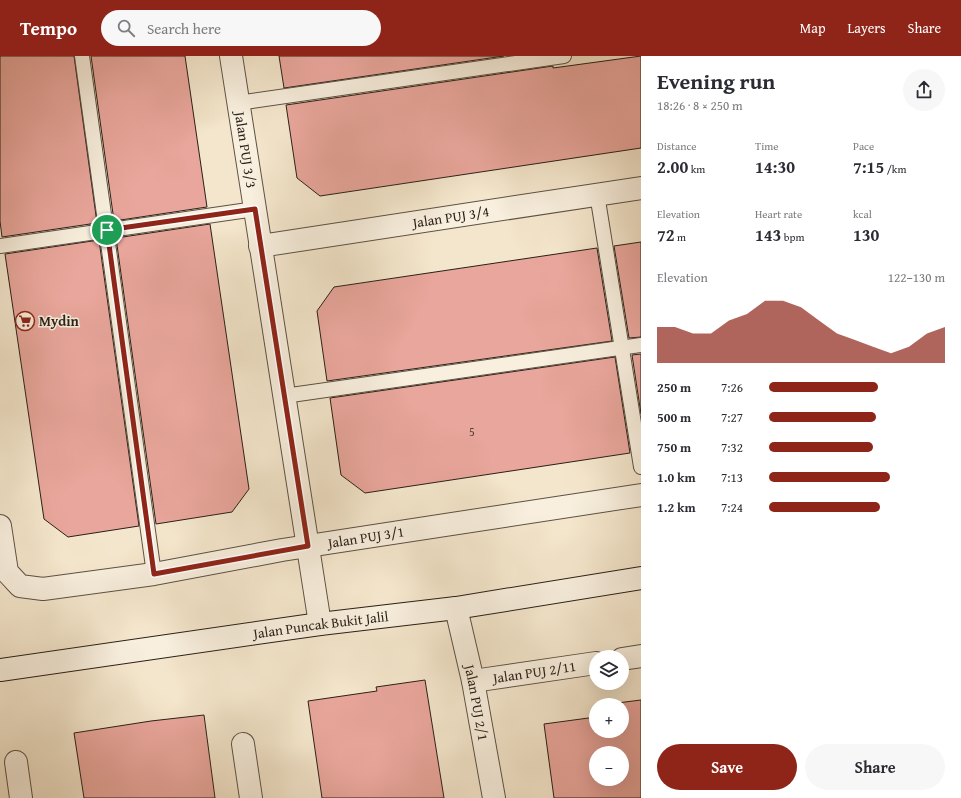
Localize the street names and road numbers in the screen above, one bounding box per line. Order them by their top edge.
street label: Jalan PUJ 3/3 [230,108,262,189]
street label: Jalan PUJ 3/4 [409,201,491,233]
street label: Jalan PUJ 3/1 [324,521,406,553]
street label: Jalan Puncak Bukit Jalil [250,606,390,644]
street label: Jalan PUJ 2/11 [490,656,577,688]
street label: Jalan PUJ 2/1 [459,661,494,742]

